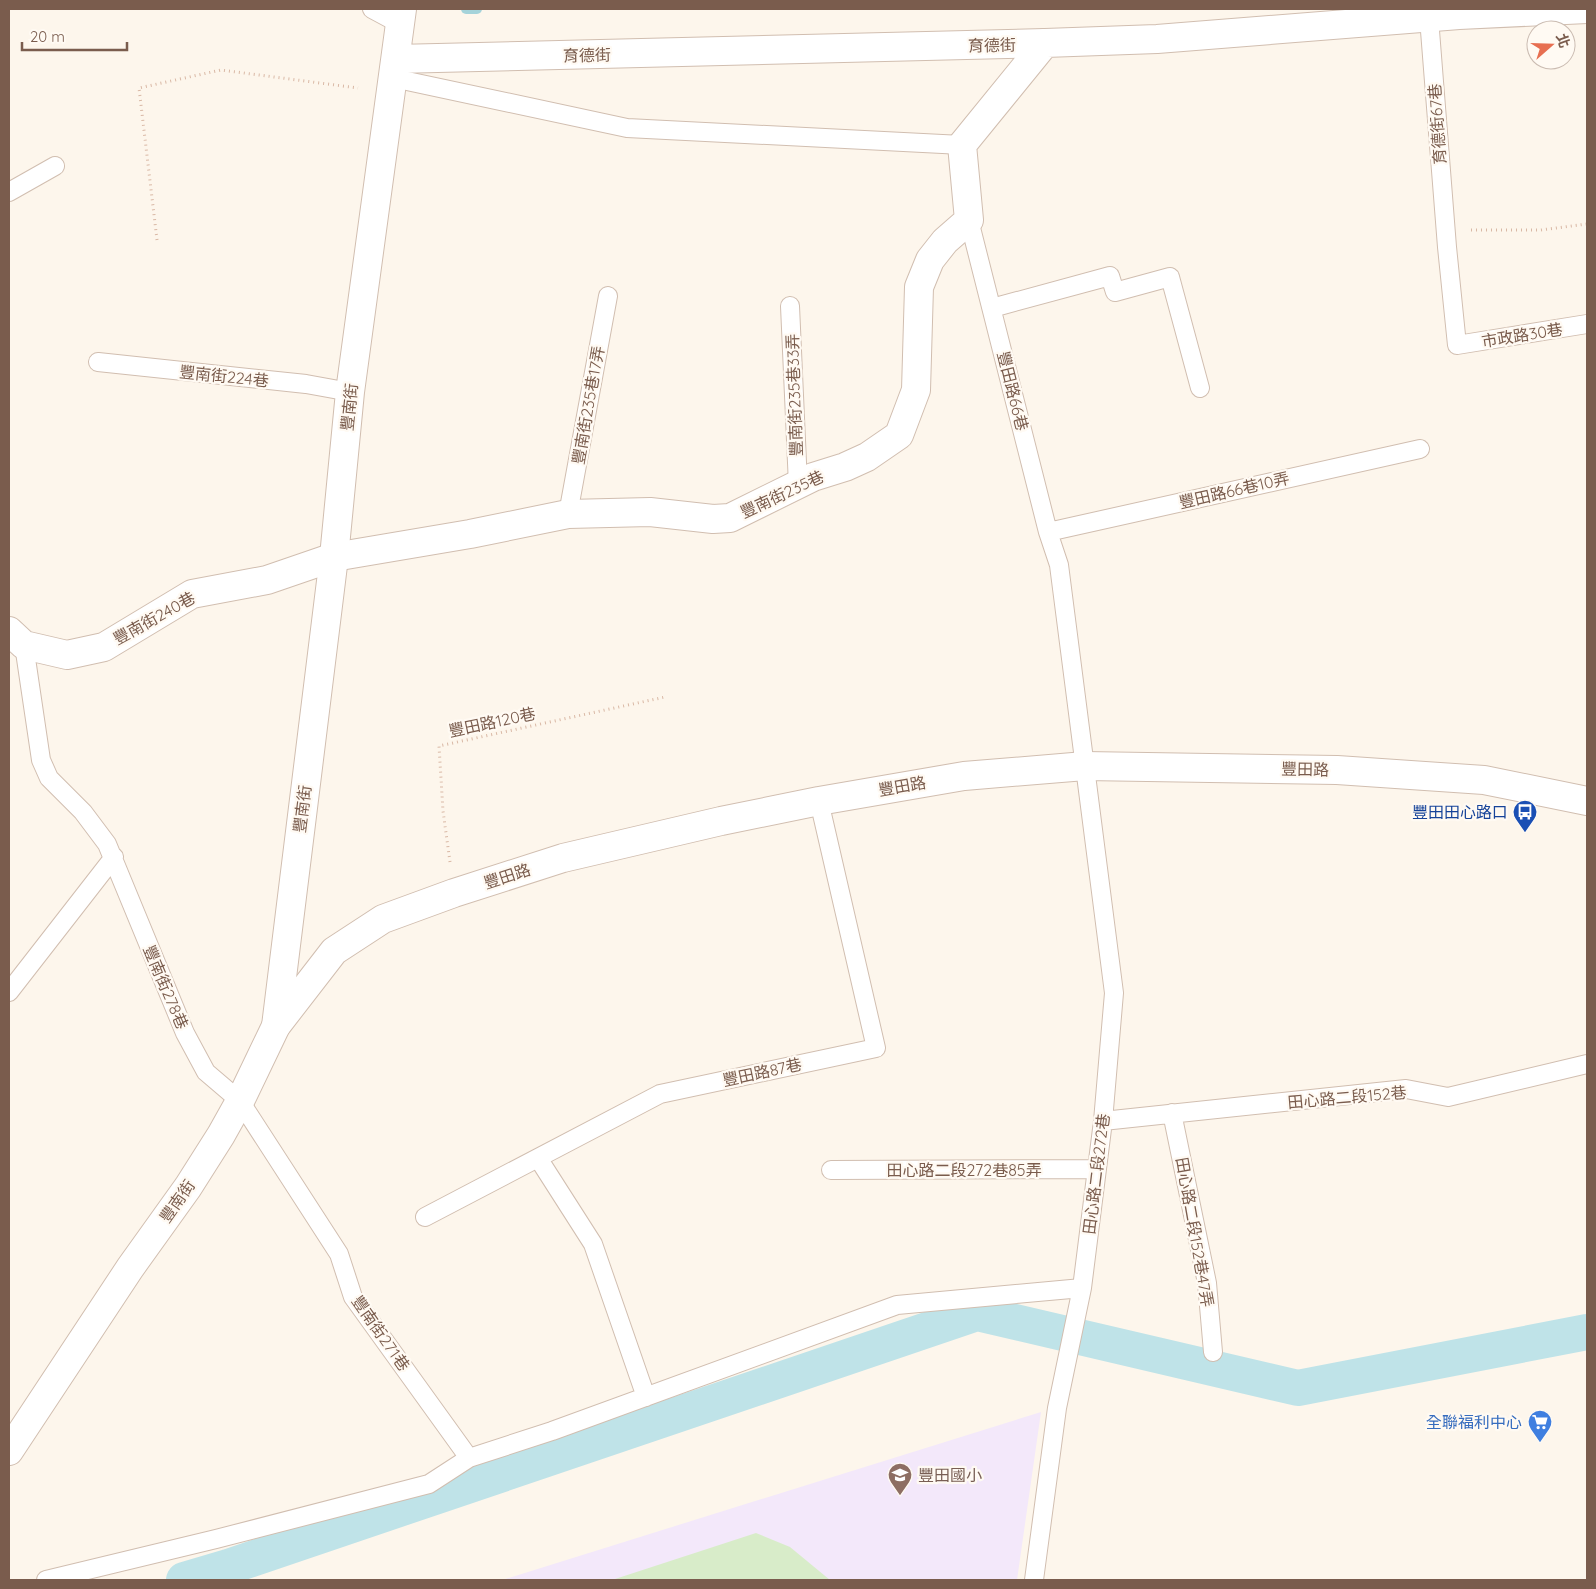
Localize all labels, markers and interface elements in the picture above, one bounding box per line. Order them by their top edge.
scale bar [22,20,128,52]
north arrow [1526,20,1576,70]
text: 20 m [30,27,65,46]
text: 北 [1552,31,1574,50]
street label: 育德街 [968,35,1016,55]
street label: 育德街 [563,45,611,65]
street label: 育德街67巷 [1424,83,1450,165]
street label: 市政路30巷 [1480,319,1564,351]
street label: 豐南街235巷33弄 [782,333,806,457]
street label: 豐南街235巷17弄 [568,344,608,466]
street label: 豐田路66巷 [993,349,1033,433]
street label: 豐南街224巷 [178,361,270,391]
street label: 豐南街 [337,382,361,432]
street label: 豐南街235巷 [737,466,827,522]
street label: 豐田路66巷10弄 [1177,468,1291,512]
street label: 豐南街240巷 [110,587,198,649]
street label: 豐田路120巷 [447,703,537,741]
street label: 豐田路 [1281,759,1329,779]
street label: 豐田路 [877,772,927,800]
street label: 豐南街 [289,784,315,834]
bus stop icon: 豐田田心路口 [1512,799,1538,833]
place label: 豐田田心路口 [1412,802,1508,822]
street label: 豐田路 [481,859,533,893]
street label: 豐南街278巷 [139,942,193,1032]
street label: 豐田路87巷 [721,1054,803,1090]
street label: 田心路二段152巷 [1287,1082,1407,1112]
street label: 田心路二段272巷 [1079,1112,1113,1236]
street label: 田心路二段152巷47弄 [1172,1156,1218,1308]
street label: 田心路二段272巷85弄 [887,1160,1042,1180]
street label: 豐南街 [155,1176,199,1226]
street label: 豐南街271巷 [348,1291,414,1375]
supermarket icon: 全聯福利中心 [1527,1409,1553,1443]
place label: 全聯福利中心 [1426,1412,1522,1432]
school or university icon: 豐田國小 [887,1462,913,1496]
place label: 豐田國小 [918,1465,982,1485]

